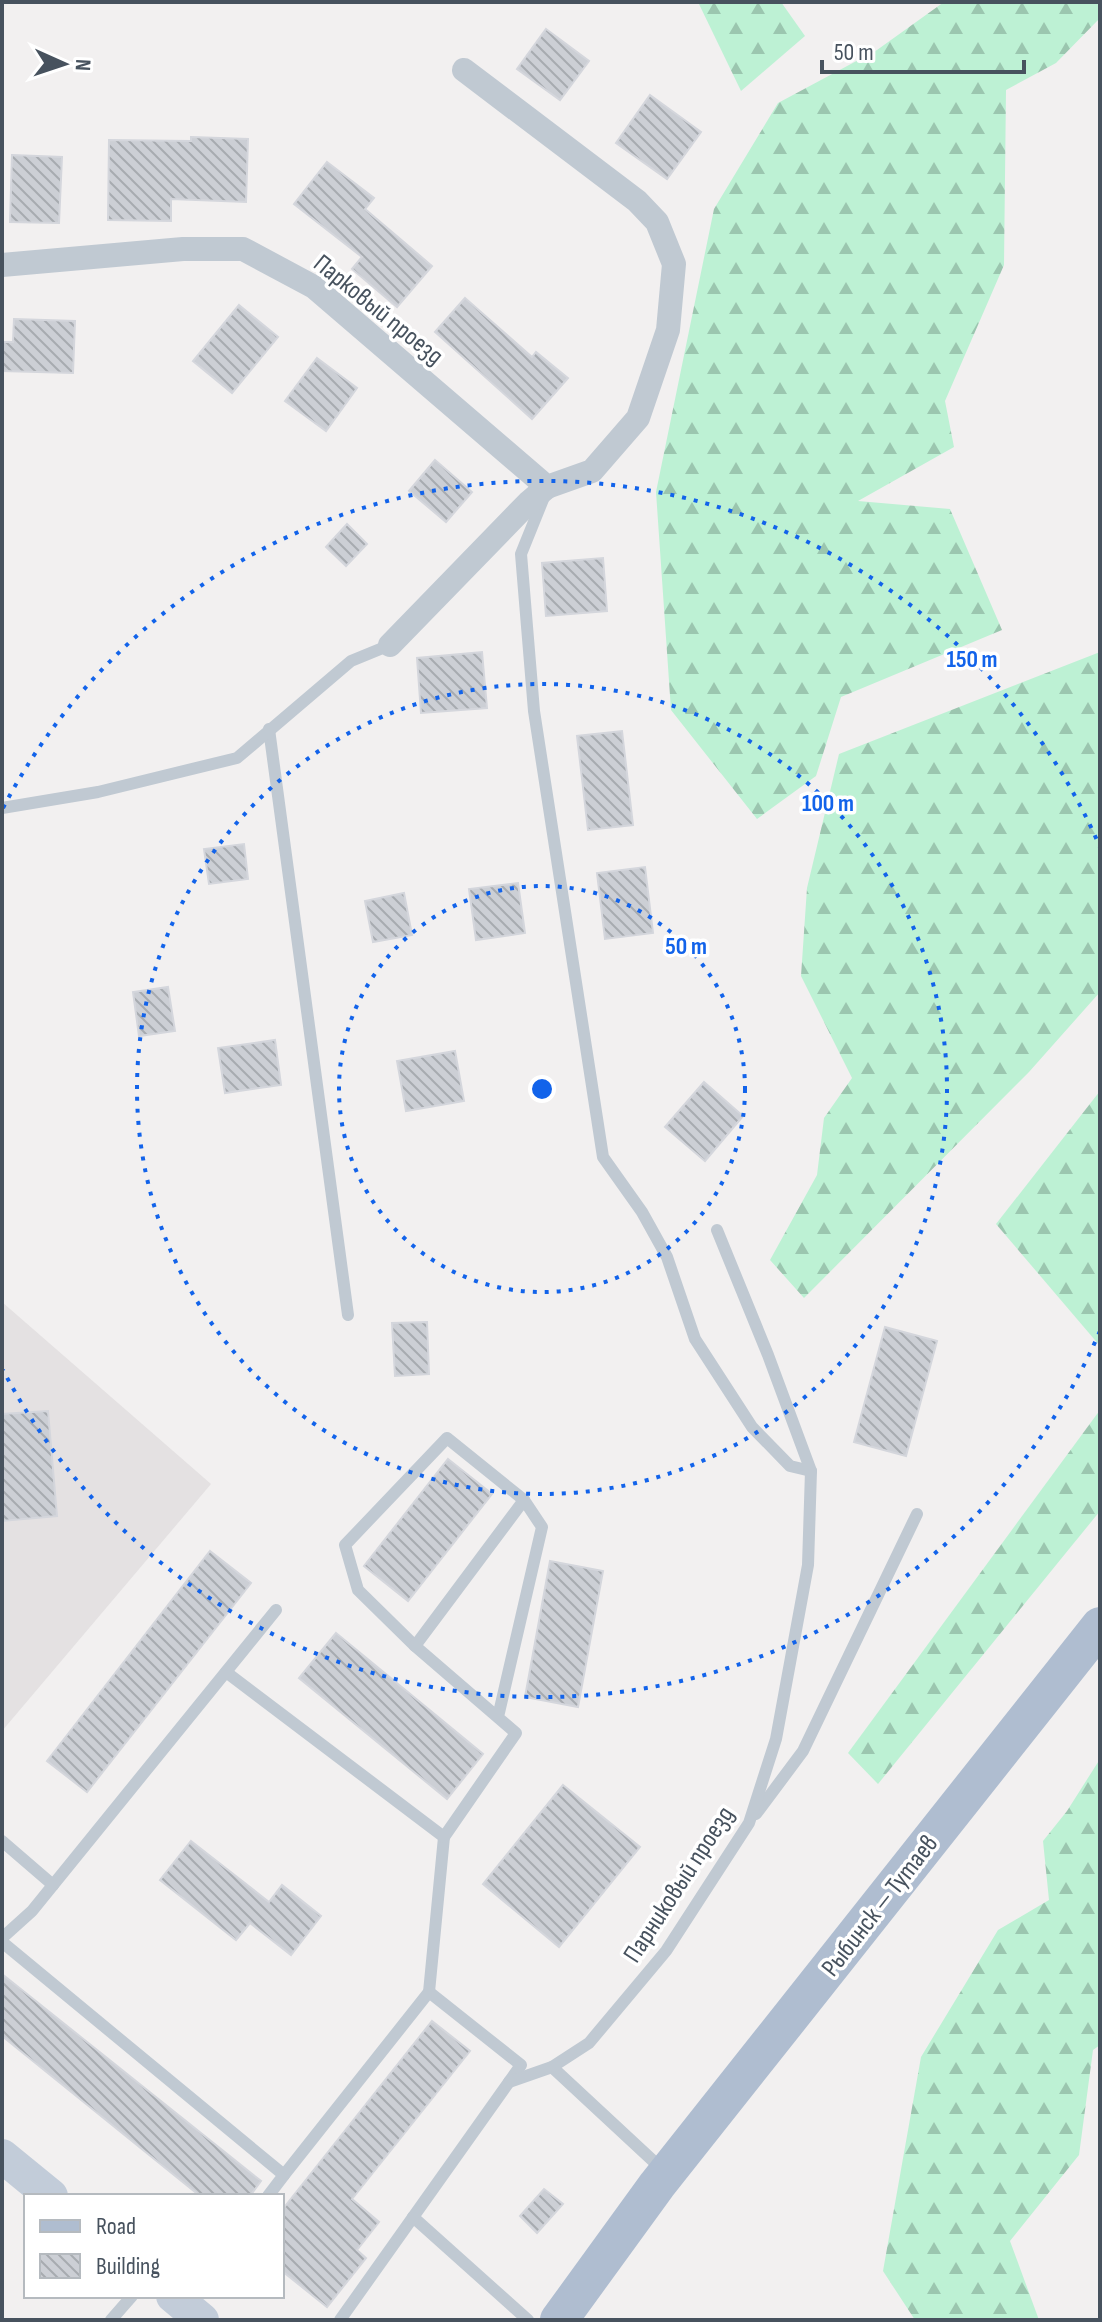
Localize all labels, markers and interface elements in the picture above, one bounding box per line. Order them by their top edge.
north arrow [24,24,104,104]
scale bar [822,24,1024,74]
text: 50 m [834,38,874,67]
text: N [69,58,96,72]
street label: Парковый проезд [307,248,449,372]
text: 150 m [946,645,998,674]
text: 100 m [802,789,854,818]
text: 50 m [665,932,707,961]
centre of rings [528,1075,556,1103]
street label: Парниковый проезд [617,1801,741,1969]
street label: Рыбинск — Тутаев [815,1829,945,1983]
legend [24,2194,284,2298]
text: Road [96,2212,136,2241]
text: Building [96,2252,160,2281]

